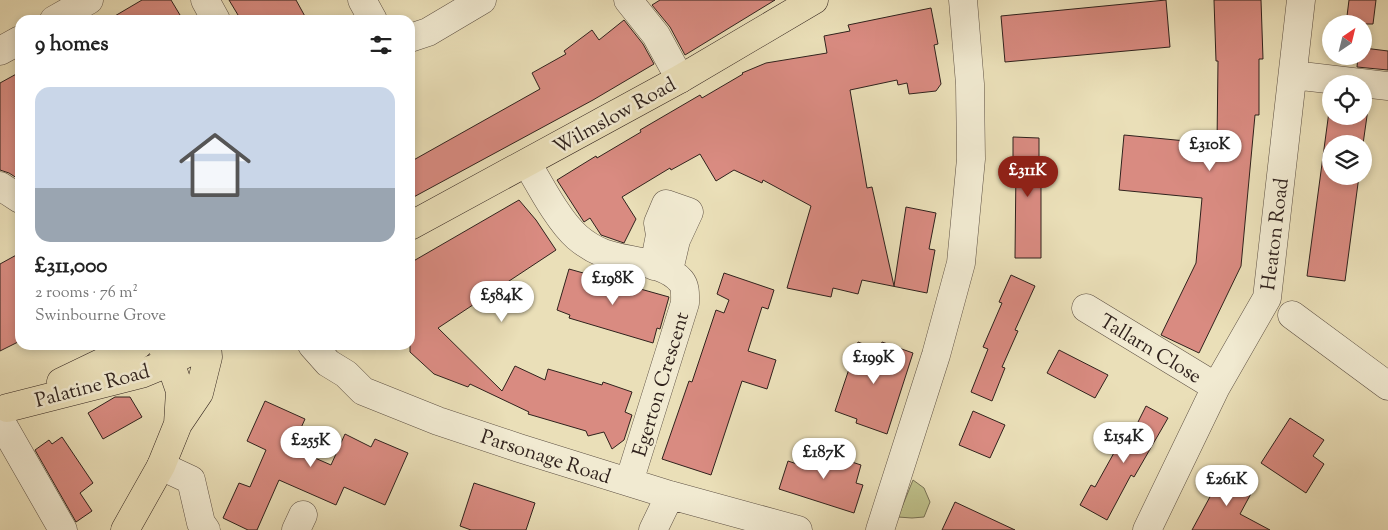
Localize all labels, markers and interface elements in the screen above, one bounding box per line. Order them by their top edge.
north arrow [1322,15,1372,65]
map controls [1322,15,1372,185]
text: 9 homes [35,30,108,60]
icon: filters [367,31,395,59]
street label: Wilmslow Road [548,71,682,163]
button: locate [1322,75,1372,125]
icon: home [170,120,260,210]
pin: £310K [1175,130,1245,172]
text: £310K [1190,134,1230,157]
button: layers [1322,135,1372,185]
pin: £311K [993,156,1063,198]
text: £311K [1009,160,1047,183]
street label: Heaton Road [1255,176,1298,292]
text: £311,000 [35,252,107,282]
pin: £198K [578,264,648,306]
text: £198K [592,268,634,291]
pin: £584K [467,280,537,323]
text: 2 rooms · 76 m² [35,282,138,305]
text: £584K [481,285,523,308]
text: Swinbourne Grove [35,305,166,328]
street label: Tallarn Close [1093,308,1206,392]
street label: Egerton Crescent [627,309,698,461]
pin: £199K [839,342,909,385]
text: £199K [853,347,895,370]
street label: Palatine Road [32,358,153,417]
pin: £154K [1089,422,1159,464]
street label: Parsonage Road [476,424,614,493]
pin: £255K [276,426,346,468]
text: £154K [1104,426,1144,449]
text: £255K [291,430,331,453]
pin: £187K [789,438,859,480]
text: £187K [803,442,845,465]
pin: £261K [1192,464,1262,507]
text: £261K [1206,469,1248,492]

